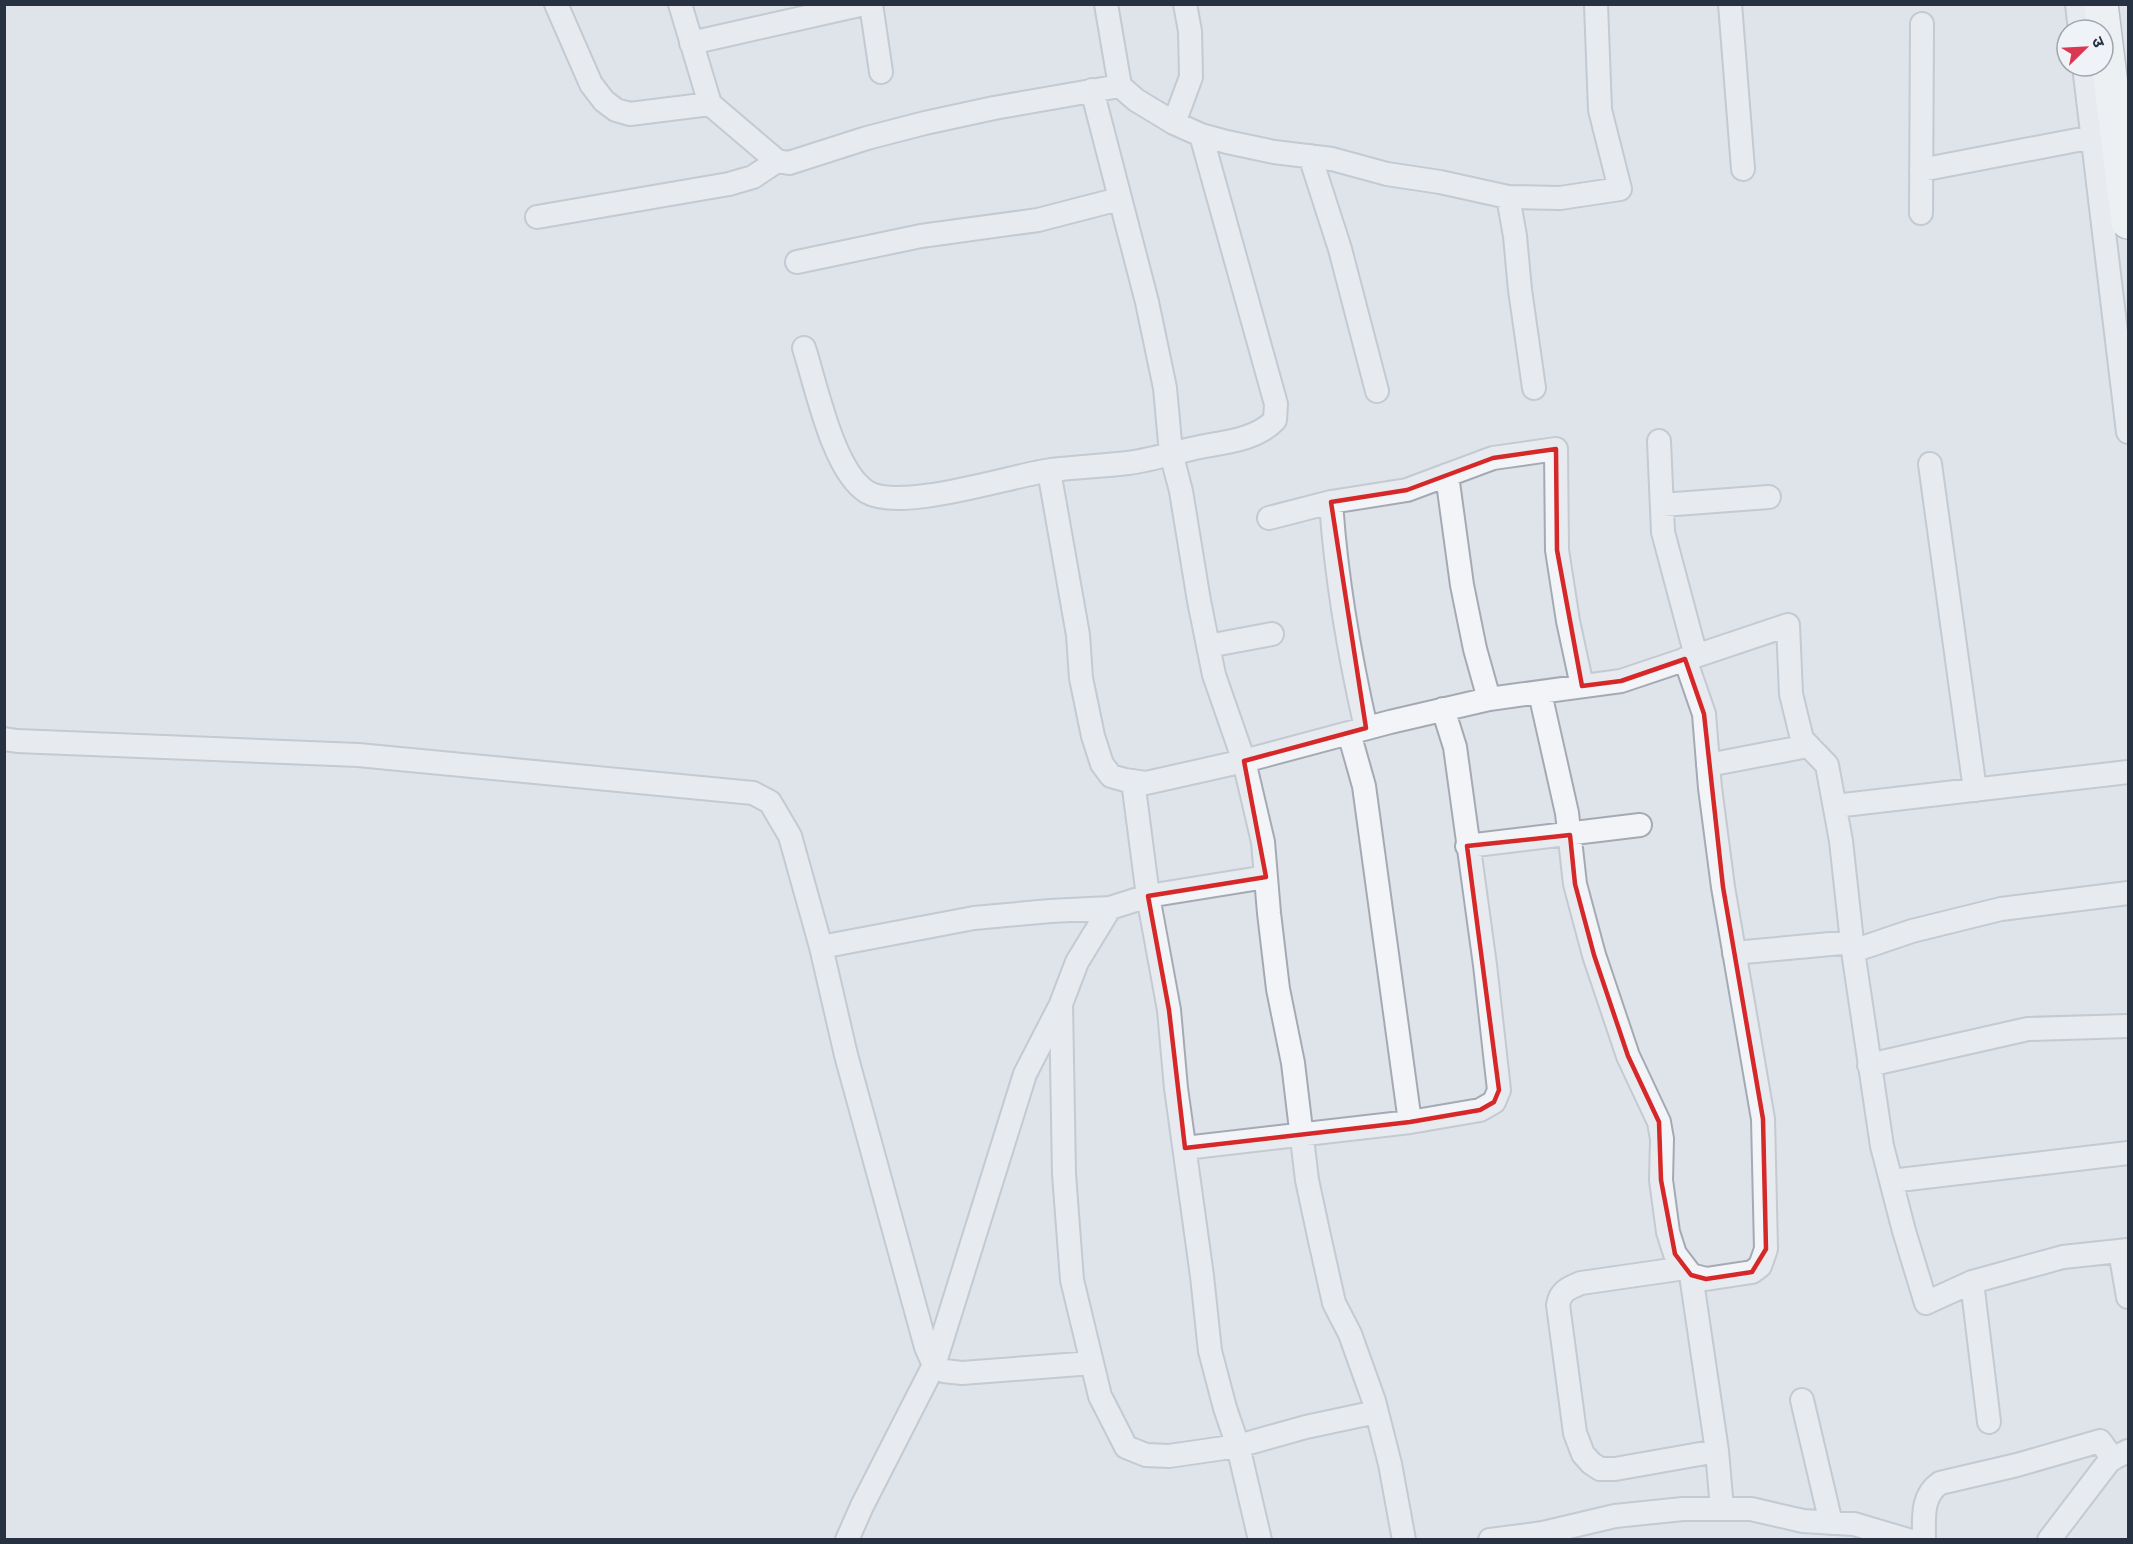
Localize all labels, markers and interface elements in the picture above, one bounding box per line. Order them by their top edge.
north arrow [2055,18,2115,78]
text: उ [2088,34,2109,51]

